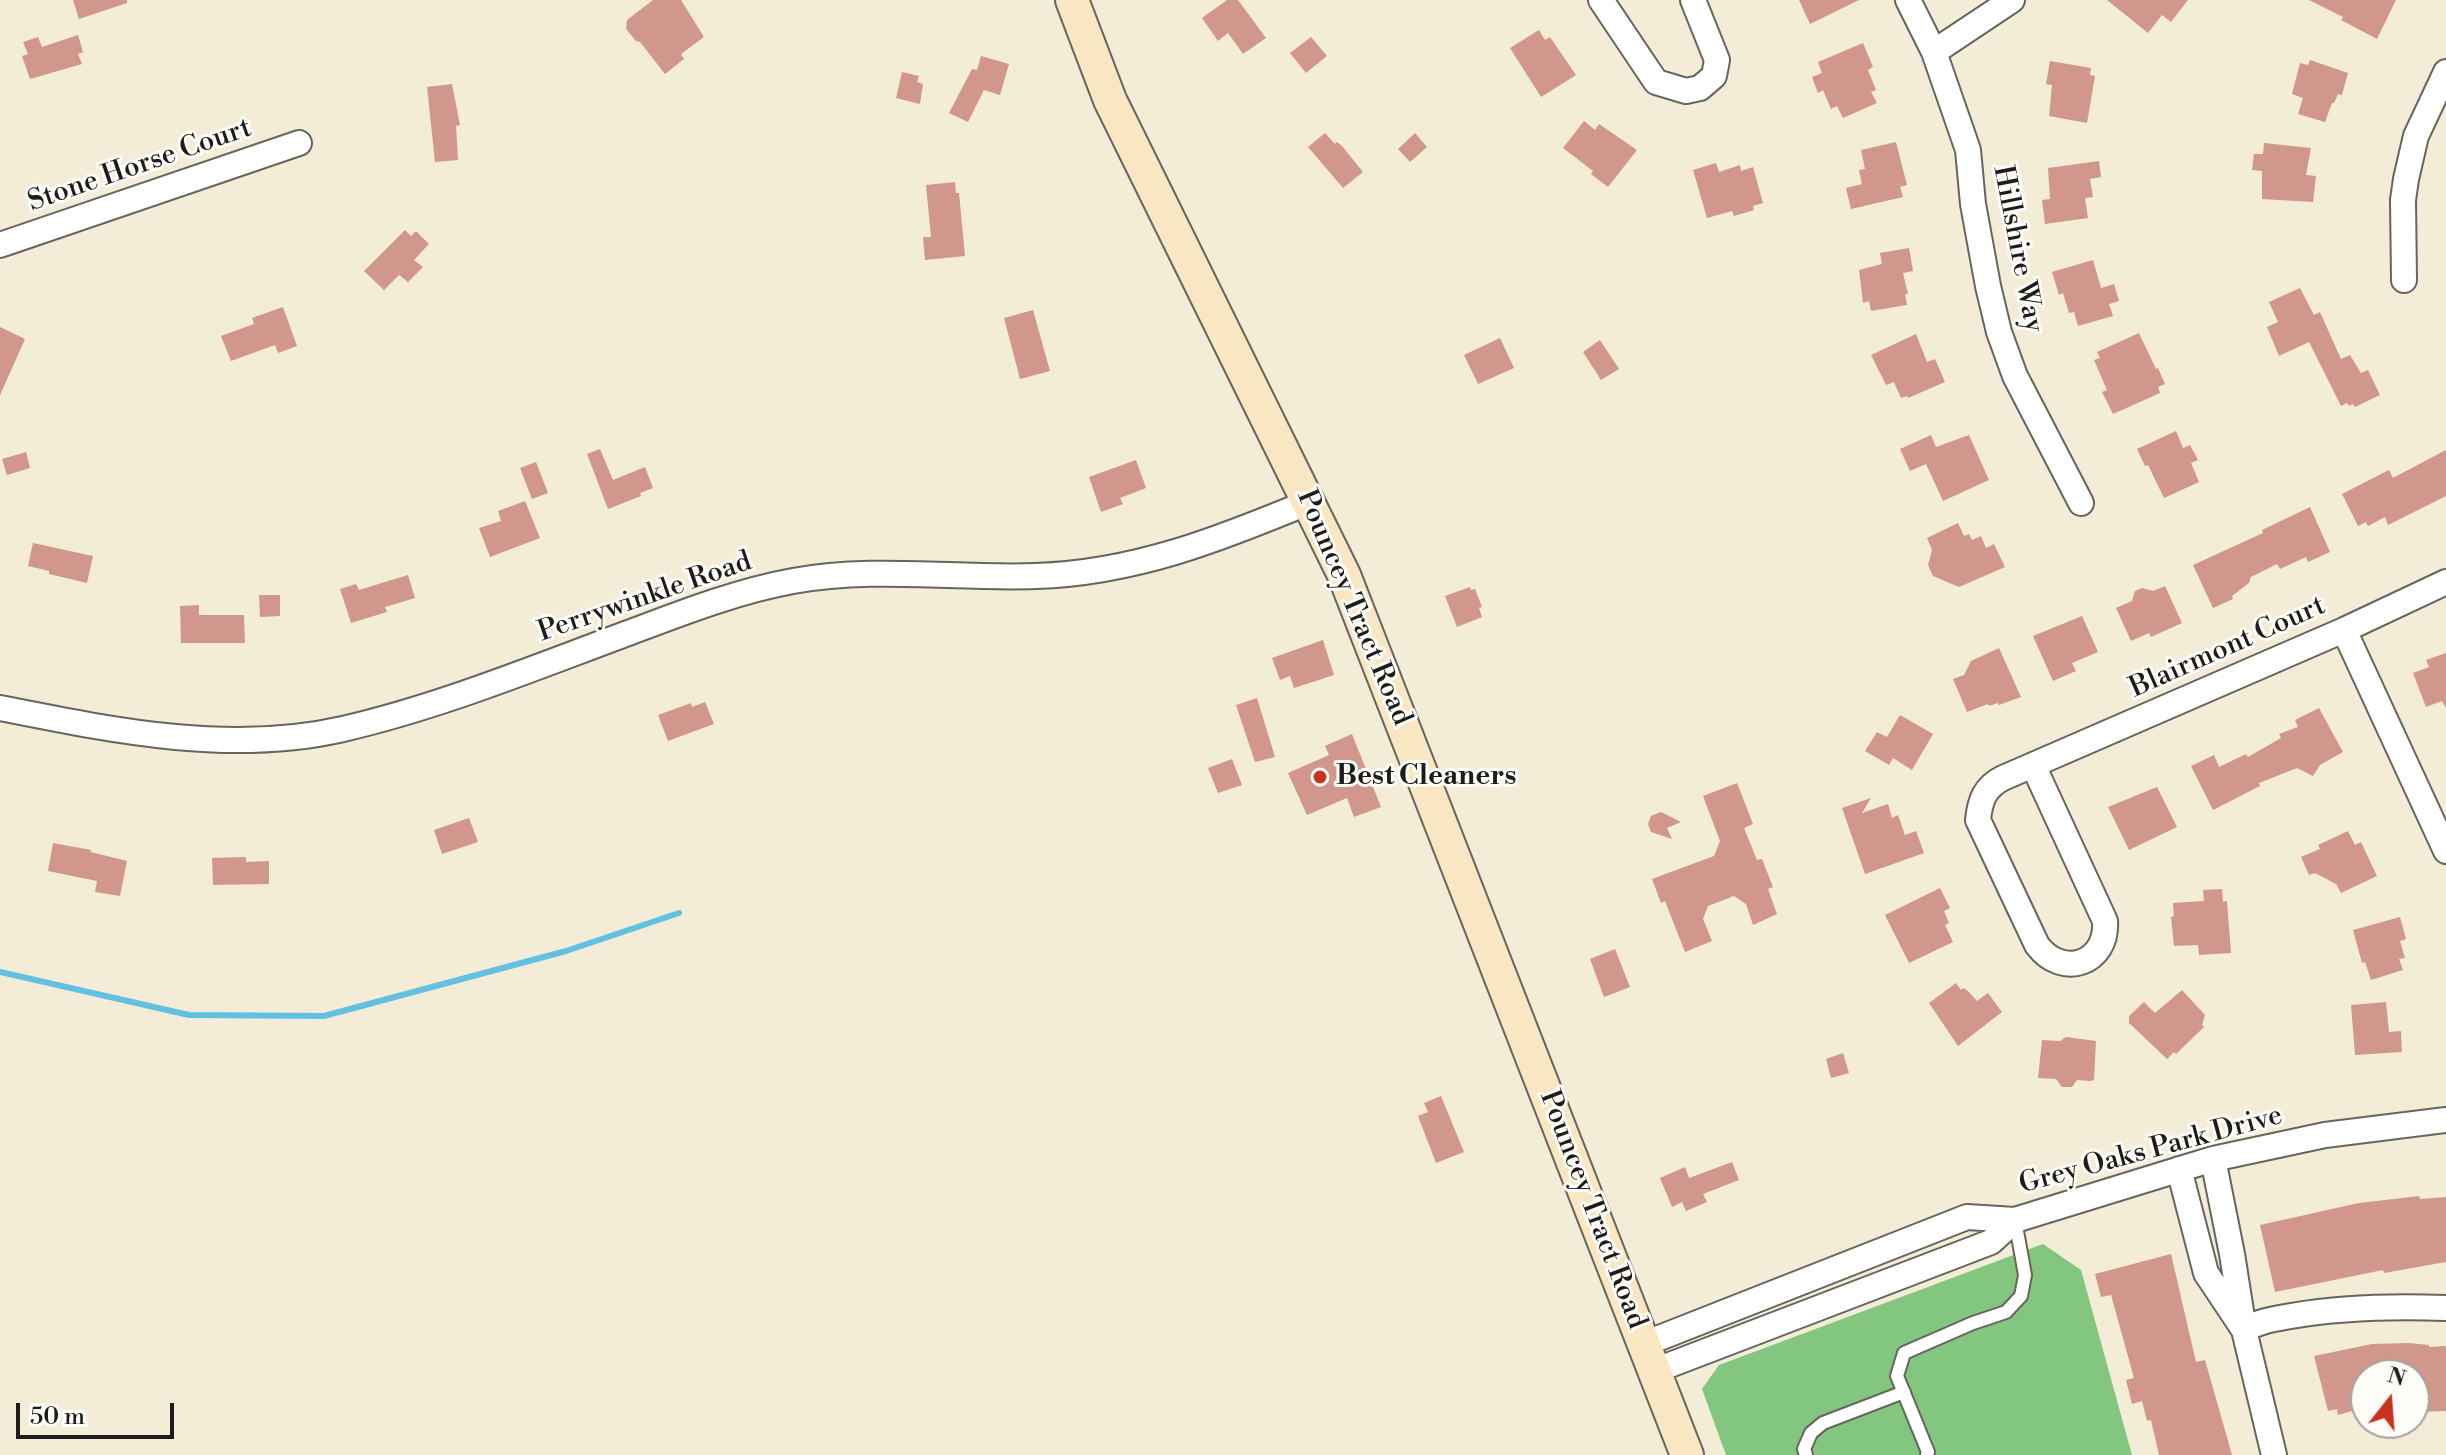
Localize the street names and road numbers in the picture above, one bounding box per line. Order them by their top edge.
street label: Stone Horse Court [24,112,256,220]
street label: Hillshire Way [1984,163,2050,335]
street label: Pouncey Tract Road [1288,485,1418,731]
street label: Perrywinkle Road [534,546,756,650]
street label: Blairmont Court [2125,590,2331,706]
street label: Pouncey Tract Road [1531,1086,1653,1334]
street label: Grey Oaks Park Drive [2016,1100,2286,1202]

